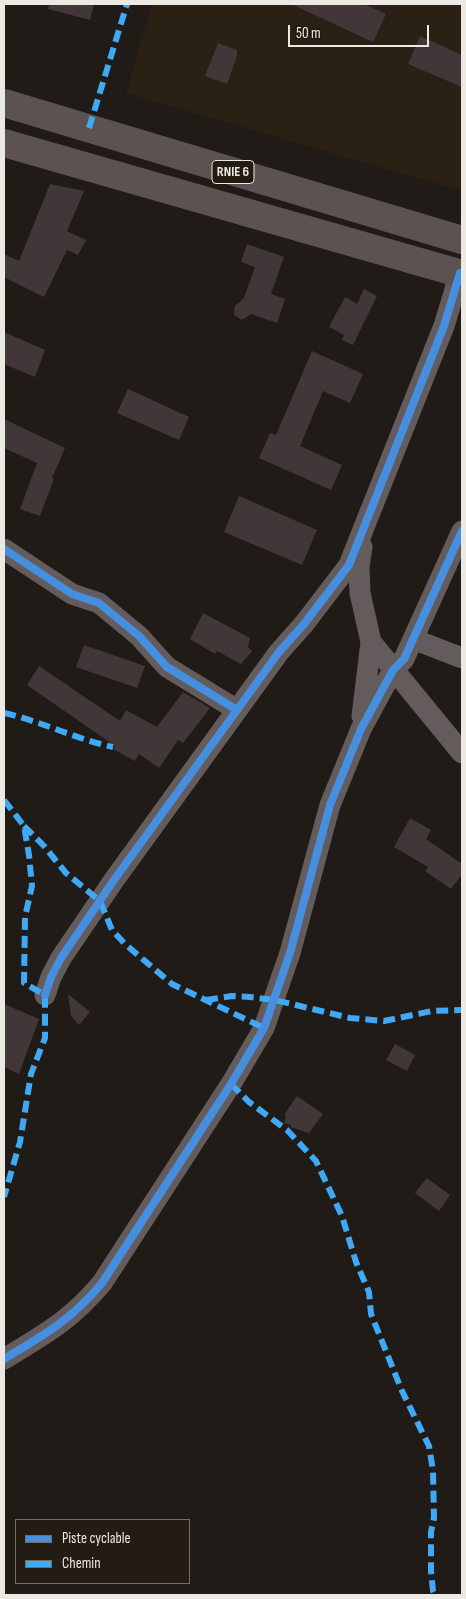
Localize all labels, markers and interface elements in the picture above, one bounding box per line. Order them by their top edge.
scale bar [291,15,432,47]
text: 50 m [296,24,321,43]
road number: RNIE 6 [212,160,254,183]
legend [15,1519,190,1584]
text: Piste cyclable [62,1529,131,1548]
text: Chemin [62,1554,101,1573]

